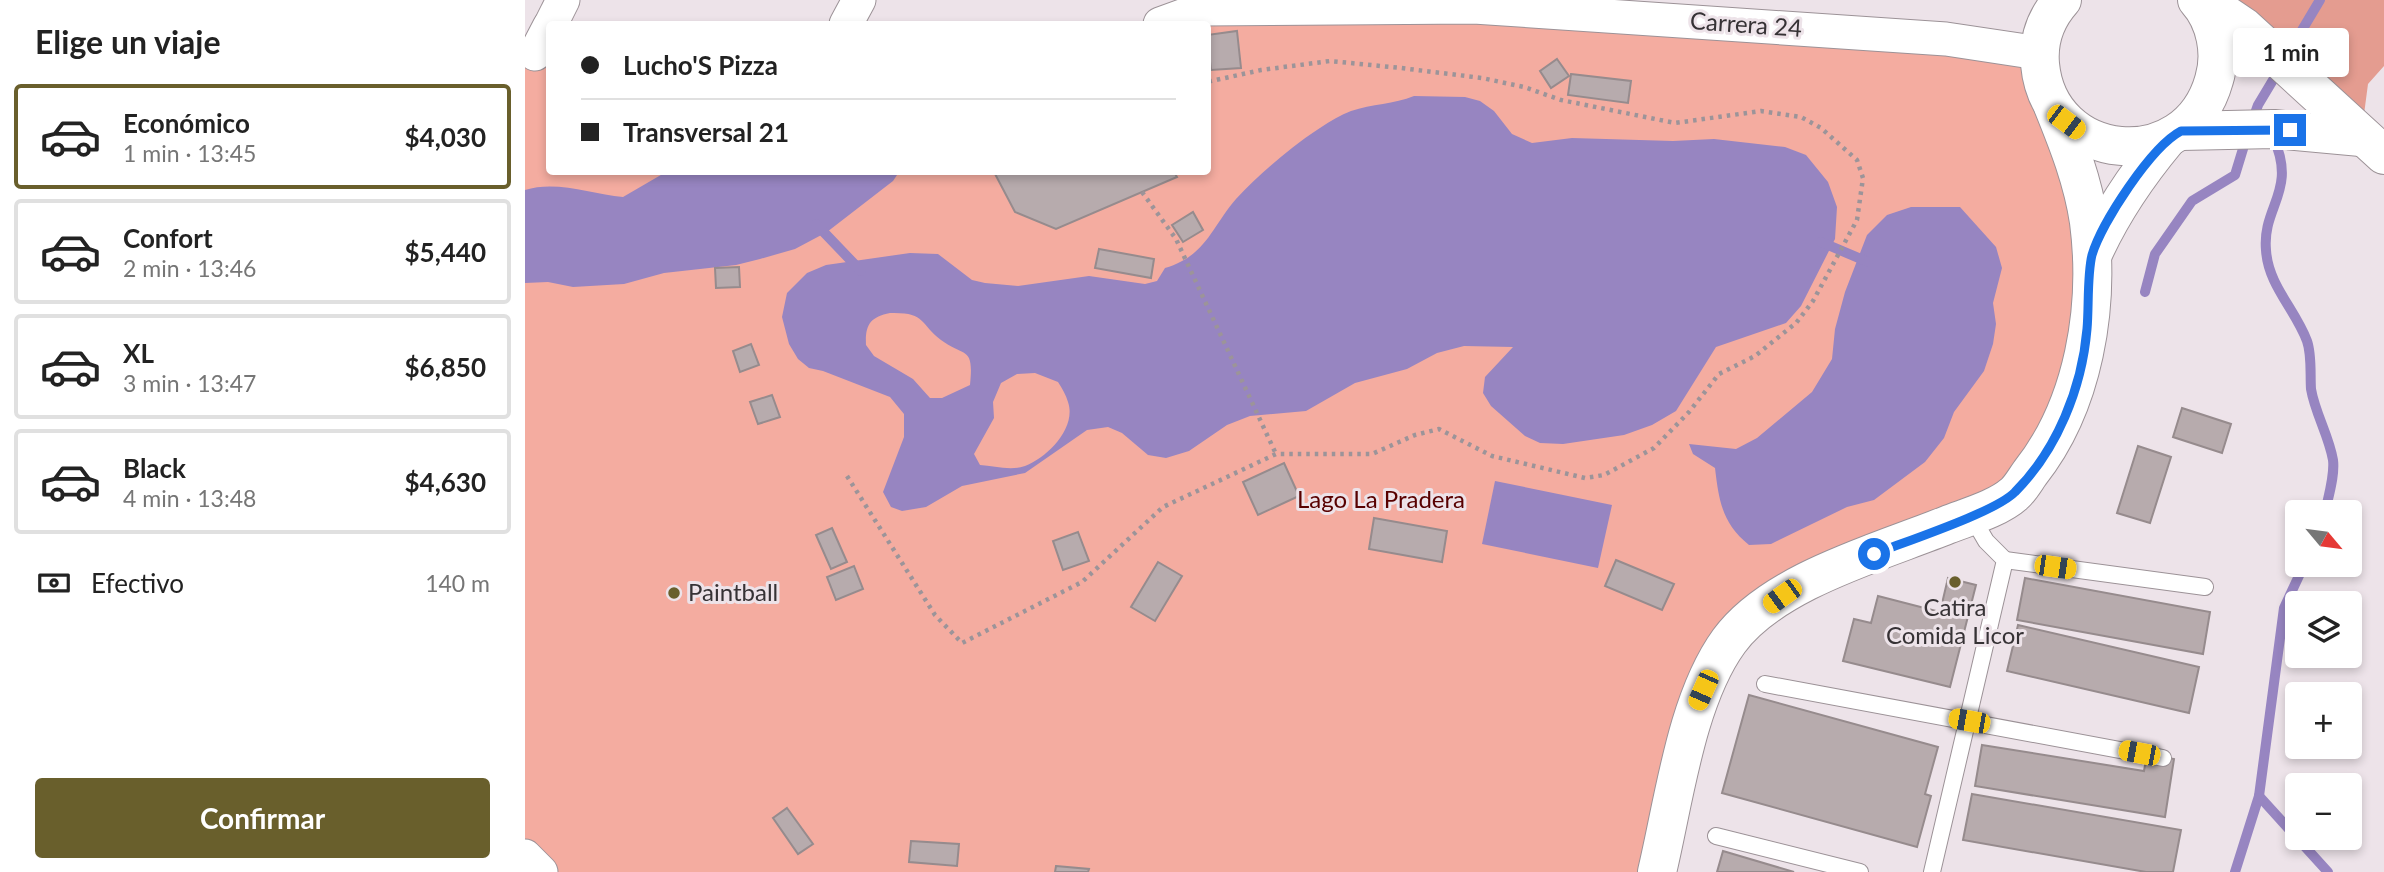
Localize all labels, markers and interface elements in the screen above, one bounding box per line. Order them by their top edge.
street label: Carrera 24 [1689,5,1803,42]
text: Elige un viaje [35,22,220,61]
callout: 1 min [2232,29,2348,78]
text: 1 min [2262,38,2320,66]
text: Lucho'S Pizza [623,49,778,81]
car [2043,101,2090,143]
icon: car [39,105,102,168]
text: Económico [123,107,250,139]
route end [2274,114,2306,146]
text: Transversal 21 [623,116,789,148]
text: $4,030 [405,121,486,153]
text: 1 min · 13:45 [123,139,256,167]
icon: car [39,220,102,283]
text: Confort [123,222,213,254]
text: $5,440 [405,236,486,268]
text: 2 min · 13:46 [123,254,256,282]
icon: car [39,335,102,398]
text: XL [123,337,154,369]
text: $6,850 [405,351,486,383]
text: 3 min · 13:47 [123,369,256,397]
icon: car [39,450,102,513]
text: Black [123,452,186,484]
text: $4,630 [405,466,486,498]
text: 4 min · 13:48 [123,484,256,512]
park label: Lago La Pradera [1297,484,1465,513]
north arrow [2285,500,2363,578]
map controls [2285,500,2362,850]
route start [1858,538,1890,570]
car [2033,554,2078,580]
icon: cash [35,564,73,602]
text: Efectivo [91,567,184,599]
text: 140 m [425,569,490,597]
marker: Catira Comida Licor [1947,574,1963,590]
car [1759,575,1806,617]
place label: Paintball [688,577,778,606]
marker: Paintball [666,585,682,601]
button: layers [2285,591,2362,668]
place label: Catira Comida Licor [1886,592,2024,649]
car [1685,667,1722,713]
button: + [2285,682,2362,759]
car [1947,707,1992,735]
car [2117,739,2162,767]
button: − [2285,773,2362,850]
button: Confirmar [35,778,490,858]

